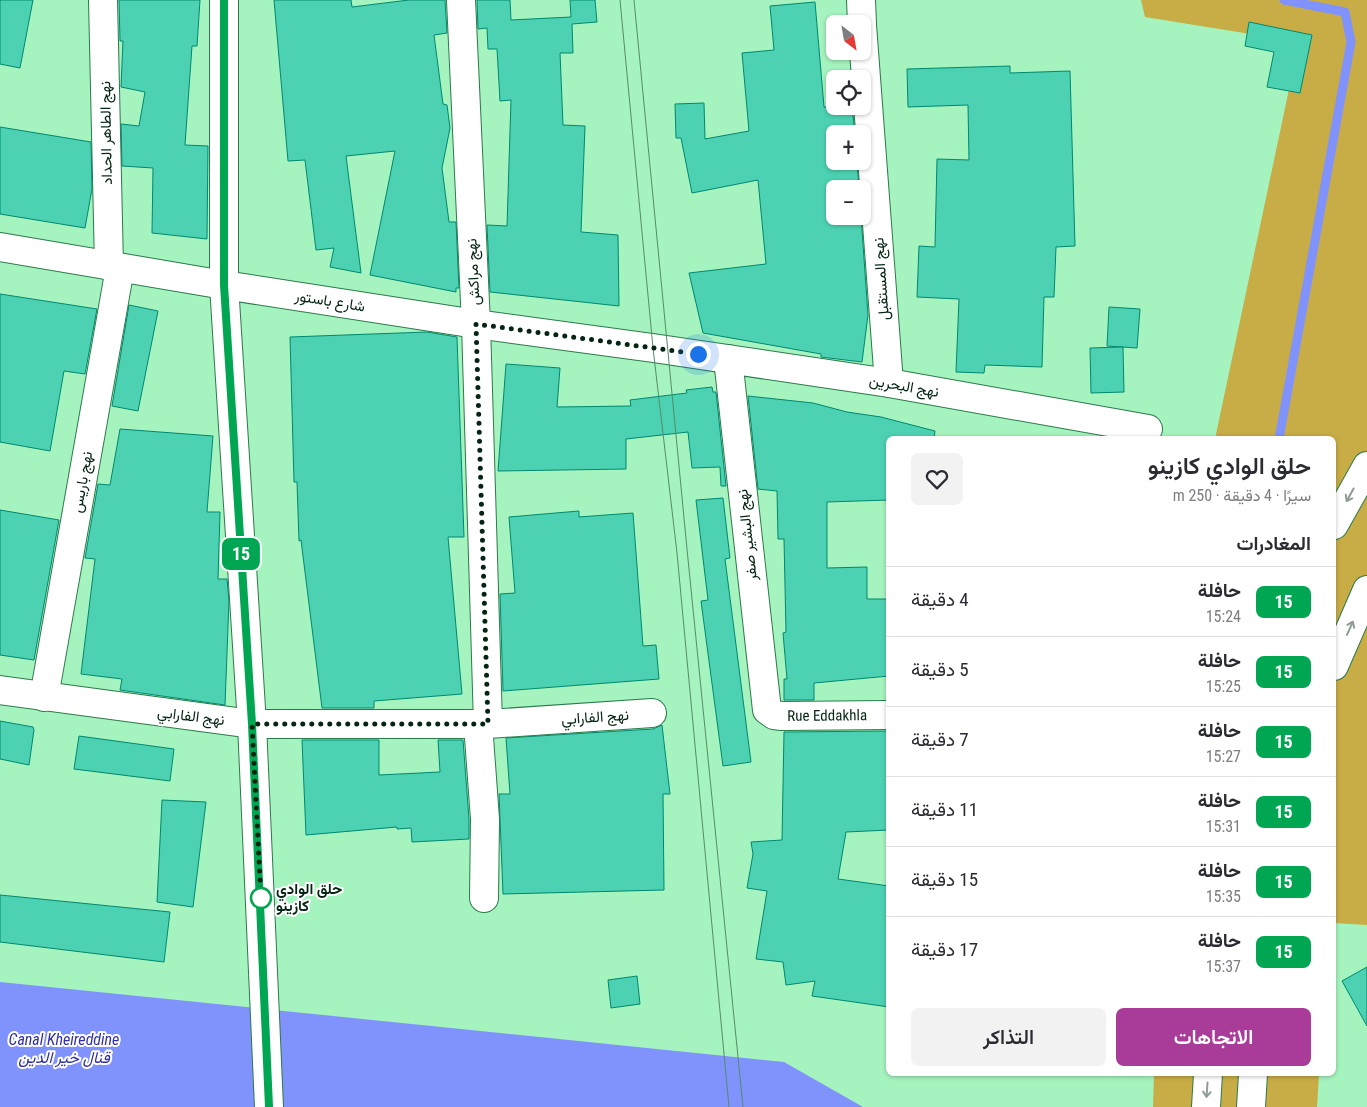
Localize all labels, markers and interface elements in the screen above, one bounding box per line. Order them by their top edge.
north arrow [826,15,871,60]
map controls [826,15,871,225]
button: locate [826,70,871,115]
street label: نهج الطاهر الحداد [96,81,118,185]
button: + [826,125,871,170]
button: − [826,180,871,225]
street label: نهج المستقبل [869,237,895,321]
street label: نهج مراكش [462,238,486,306]
street label: شارع باستور [292,286,367,317]
your location [686,342,711,367]
street label: نهج البحرين [867,371,940,403]
street label: نهج باريس [68,450,98,515]
text: حلق الوادي كازينو [1148,452,1311,480]
button: heart [911,453,963,505]
text: سيرًا · 4 دقيقة · 250 m [1173,486,1311,505]
street label: نهج البشير صفر [733,488,763,583]
one-way arrow [1345,488,1355,502]
text: المغادرات [1236,532,1311,555]
line badge: 15 [218,538,264,570]
text: 15 [232,543,250,564]
text: حافلة [1198,579,1241,602]
text: 4 دقيقة [911,588,969,611]
text: 15 [1274,591,1293,612]
text: 15:24 [1206,607,1241,626]
one-way arrow [1346,621,1356,636]
text: حافلة [1198,649,1241,672]
text: 5 دقيقة [911,658,969,681]
text: 15 [1274,661,1293,682]
text: 15:25 [1206,677,1241,696]
street label: نهج الفارابي [156,703,226,733]
street label: نهج الفارابي [561,706,630,732]
street label: Rue Eddakhla [787,706,867,725]
text: حافلة [1198,719,1241,742]
text: 7 دقيقة [911,728,969,751]
text: 15 [1274,731,1293,752]
text: 15:27 [1206,747,1241,766]
text: حافلة [1198,789,1241,812]
text: 11 دقيقة [911,798,978,821]
text: 15 [1274,801,1293,822]
text: 15:31 [1206,817,1241,836]
text: حافلة [1198,859,1241,882]
text: 15 دقيقة [911,868,978,891]
text: 15 [1274,871,1293,892]
place label: حلق الوادي كازينو [276,880,342,915]
marker: حلق الوادي كازينو [250,887,272,909]
text: 15:35 [1206,887,1241,906]
text: حافلة [1198,929,1241,952]
text: 17 دقيقة [911,938,978,961]
text: 15 [1274,941,1293,962]
text: 15:37 [1206,957,1241,976]
button: التذاكر [911,1008,1106,1066]
button: الاتجاهات [1116,1008,1311,1066]
water label: Canal Kheireddine قنال خير الدين [9,1030,119,1068]
one-way arrow [1202,1082,1212,1098]

